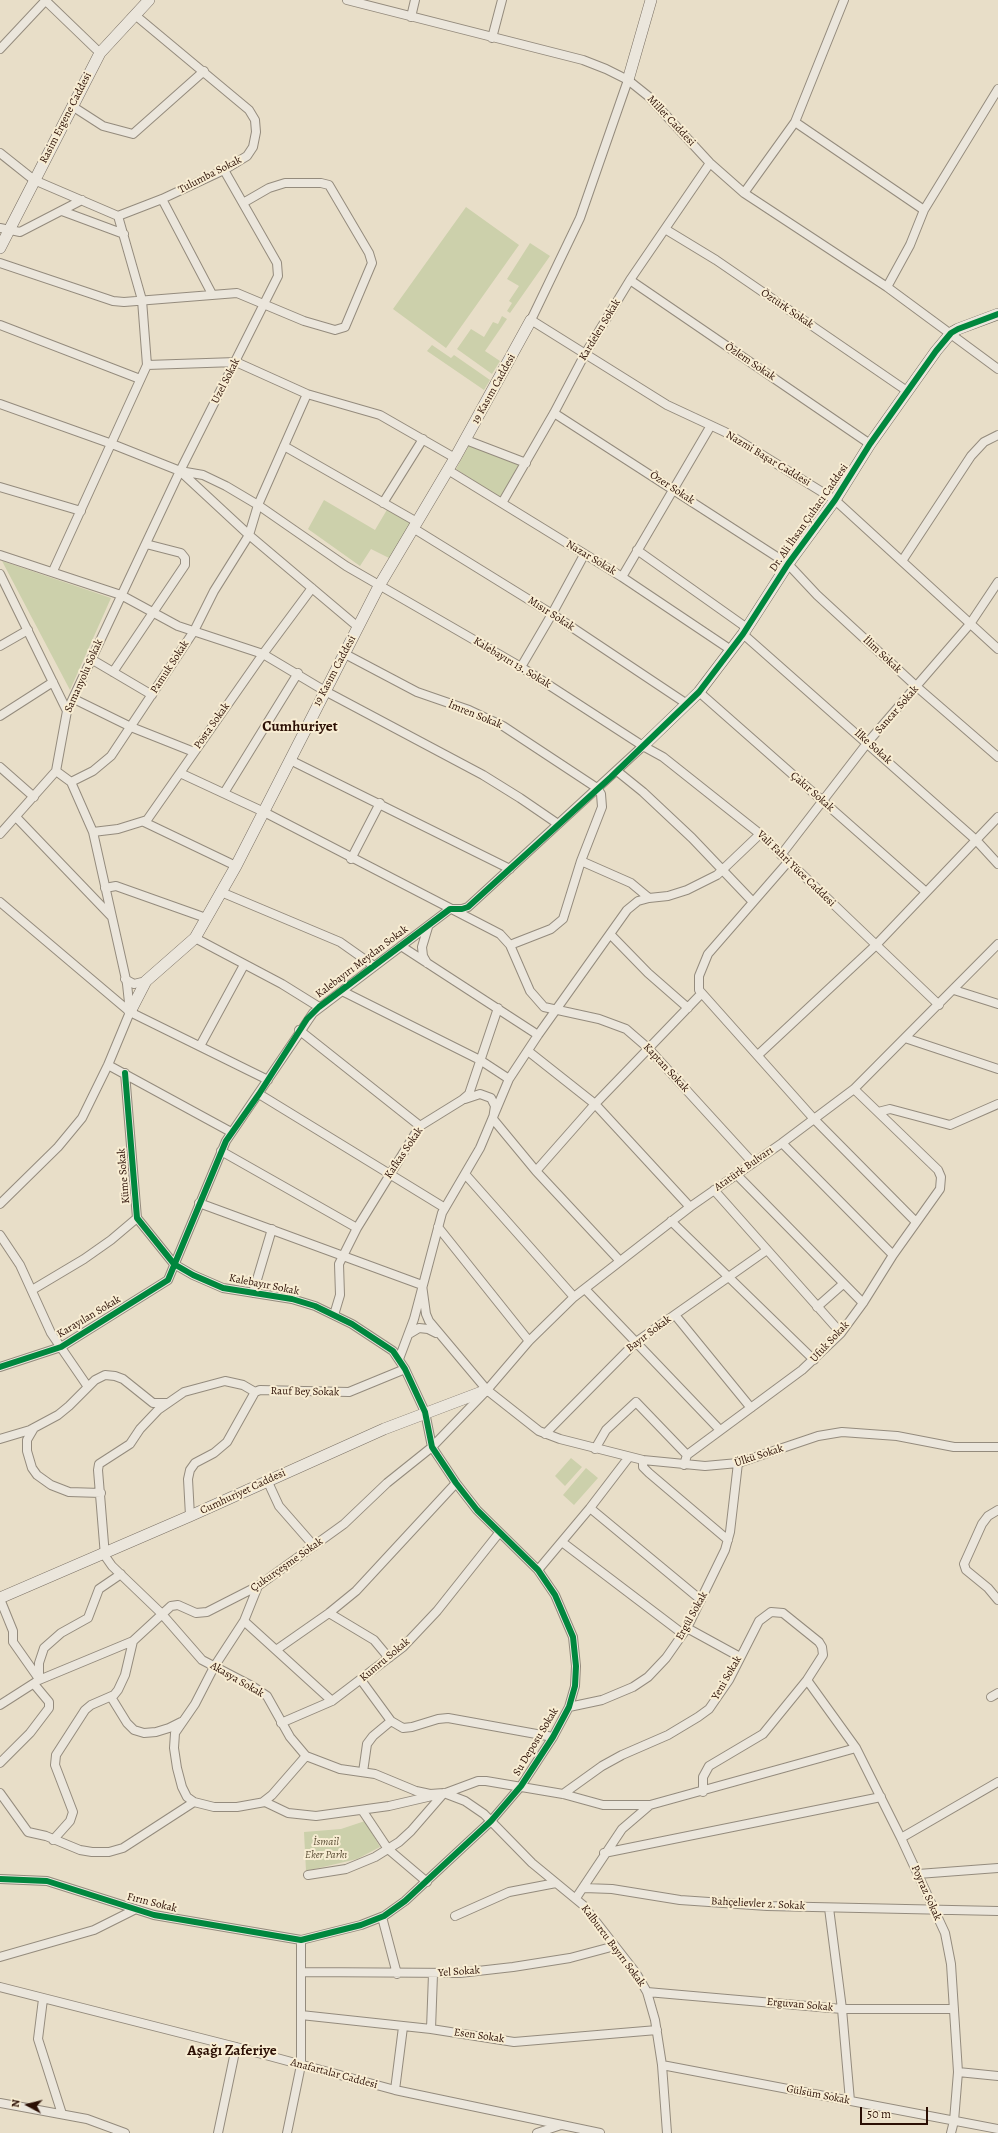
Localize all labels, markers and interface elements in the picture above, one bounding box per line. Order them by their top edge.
street label: Rasim Ergene Caddesi [37,70,95,166]
street label: Millet Caddesi [644,93,698,149]
street label: Tulumba Sokak [176,153,244,197]
street label: Öztürk Sokak [758,286,816,332]
street label: Kardelen Sokak [576,297,624,363]
street label: Özlem Sokak [722,340,778,384]
street label: 19 Kasım Caddesi [469,352,519,426]
street label: Uzel Sokak [209,356,243,406]
street label: Nazmi Başar Caddesi [723,429,813,489]
street label: Dr. Ali İhsan Çuhacı Caddesi [767,462,851,574]
street label: Özer Sokak [647,469,697,507]
street label: Nazar Sokak [563,538,619,578]
street label: Mısır Sokak [525,594,577,634]
street label: 19 Kasım Caddesi [311,633,359,709]
street label: İlim Sokak [860,634,904,676]
street label: Kalebayırı 13. Sokak [471,635,553,691]
street label: Samanyolu Sokak [62,637,106,715]
street label: Pamuk Sokak [148,638,192,696]
street label: Sancar Sokak [872,683,922,737]
street label: İmren Sokak [446,698,504,732]
street label: Posta Sokak [191,700,233,752]
district label: Cumhuriyet [262,718,338,736]
street label: İlke Sokak [852,727,894,767]
street label: Çakır Sokak [787,769,837,815]
street label: Vali Fahri Yüce Caddesi [754,828,838,910]
street label: Kalebayırı Meydan Sokak [313,923,411,1001]
street label: Kaptan Sokak [640,1041,692,1095]
street label: Kafkas Sokak [382,1125,426,1181]
street label: Atatürk Bulvarı [712,1144,776,1194]
street label: Küme Sokak [115,1148,133,1204]
street label: Kalebayır Sokak [228,1272,300,1298]
street label: Karayılan Sokak [55,1293,123,1341]
street label: Bayır Sokak [624,1313,674,1355]
street label: Ufuk Sokak [808,1319,852,1365]
street label: Rauf Bey Sokak [270,1385,340,1399]
street label: Ülkü Sokak [733,1442,785,1470]
street label: Cumhuriyet Caddesi [198,1466,288,1518]
street label: Çukurçeşme Sokak [248,1535,326,1595]
street label: Ergül Sokak [673,1589,711,1643]
street label: Kumru Sokak [357,1635,413,1685]
street label: Yeni Sokak [709,1654,745,1702]
street label: Akasya Sokak [208,1659,266,1701]
street label: Su Deposu Sokak [510,1705,562,1779]
park label: İsmail Eker Parkı [305,1835,347,1861]
street label: Poyraz Sokak [908,1863,944,1923]
street label: Fırın Sokak [126,1890,178,1916]
street label: Bahçelievler 2. Sokak [711,1895,805,1913]
street label: Kalburcu Bayırı Sokak [578,1903,648,1989]
street label: Yel Sokak [437,1964,481,1980]
street label: Erguvan Sokak [766,1996,834,2014]
street label: Esen Sokak [453,2026,505,2046]
district label: Aşağı Zaferiye [187,2042,277,2060]
street label: Anafartalar Caddesi [289,2056,379,2092]
street label: Gülsüm Sokak [785,2082,851,2108]
north arrow [8,2085,48,2125]
text: N [8,2099,24,2108]
scale bar [862,2099,930,2125]
text: 50 m [867,2106,891,2122]

